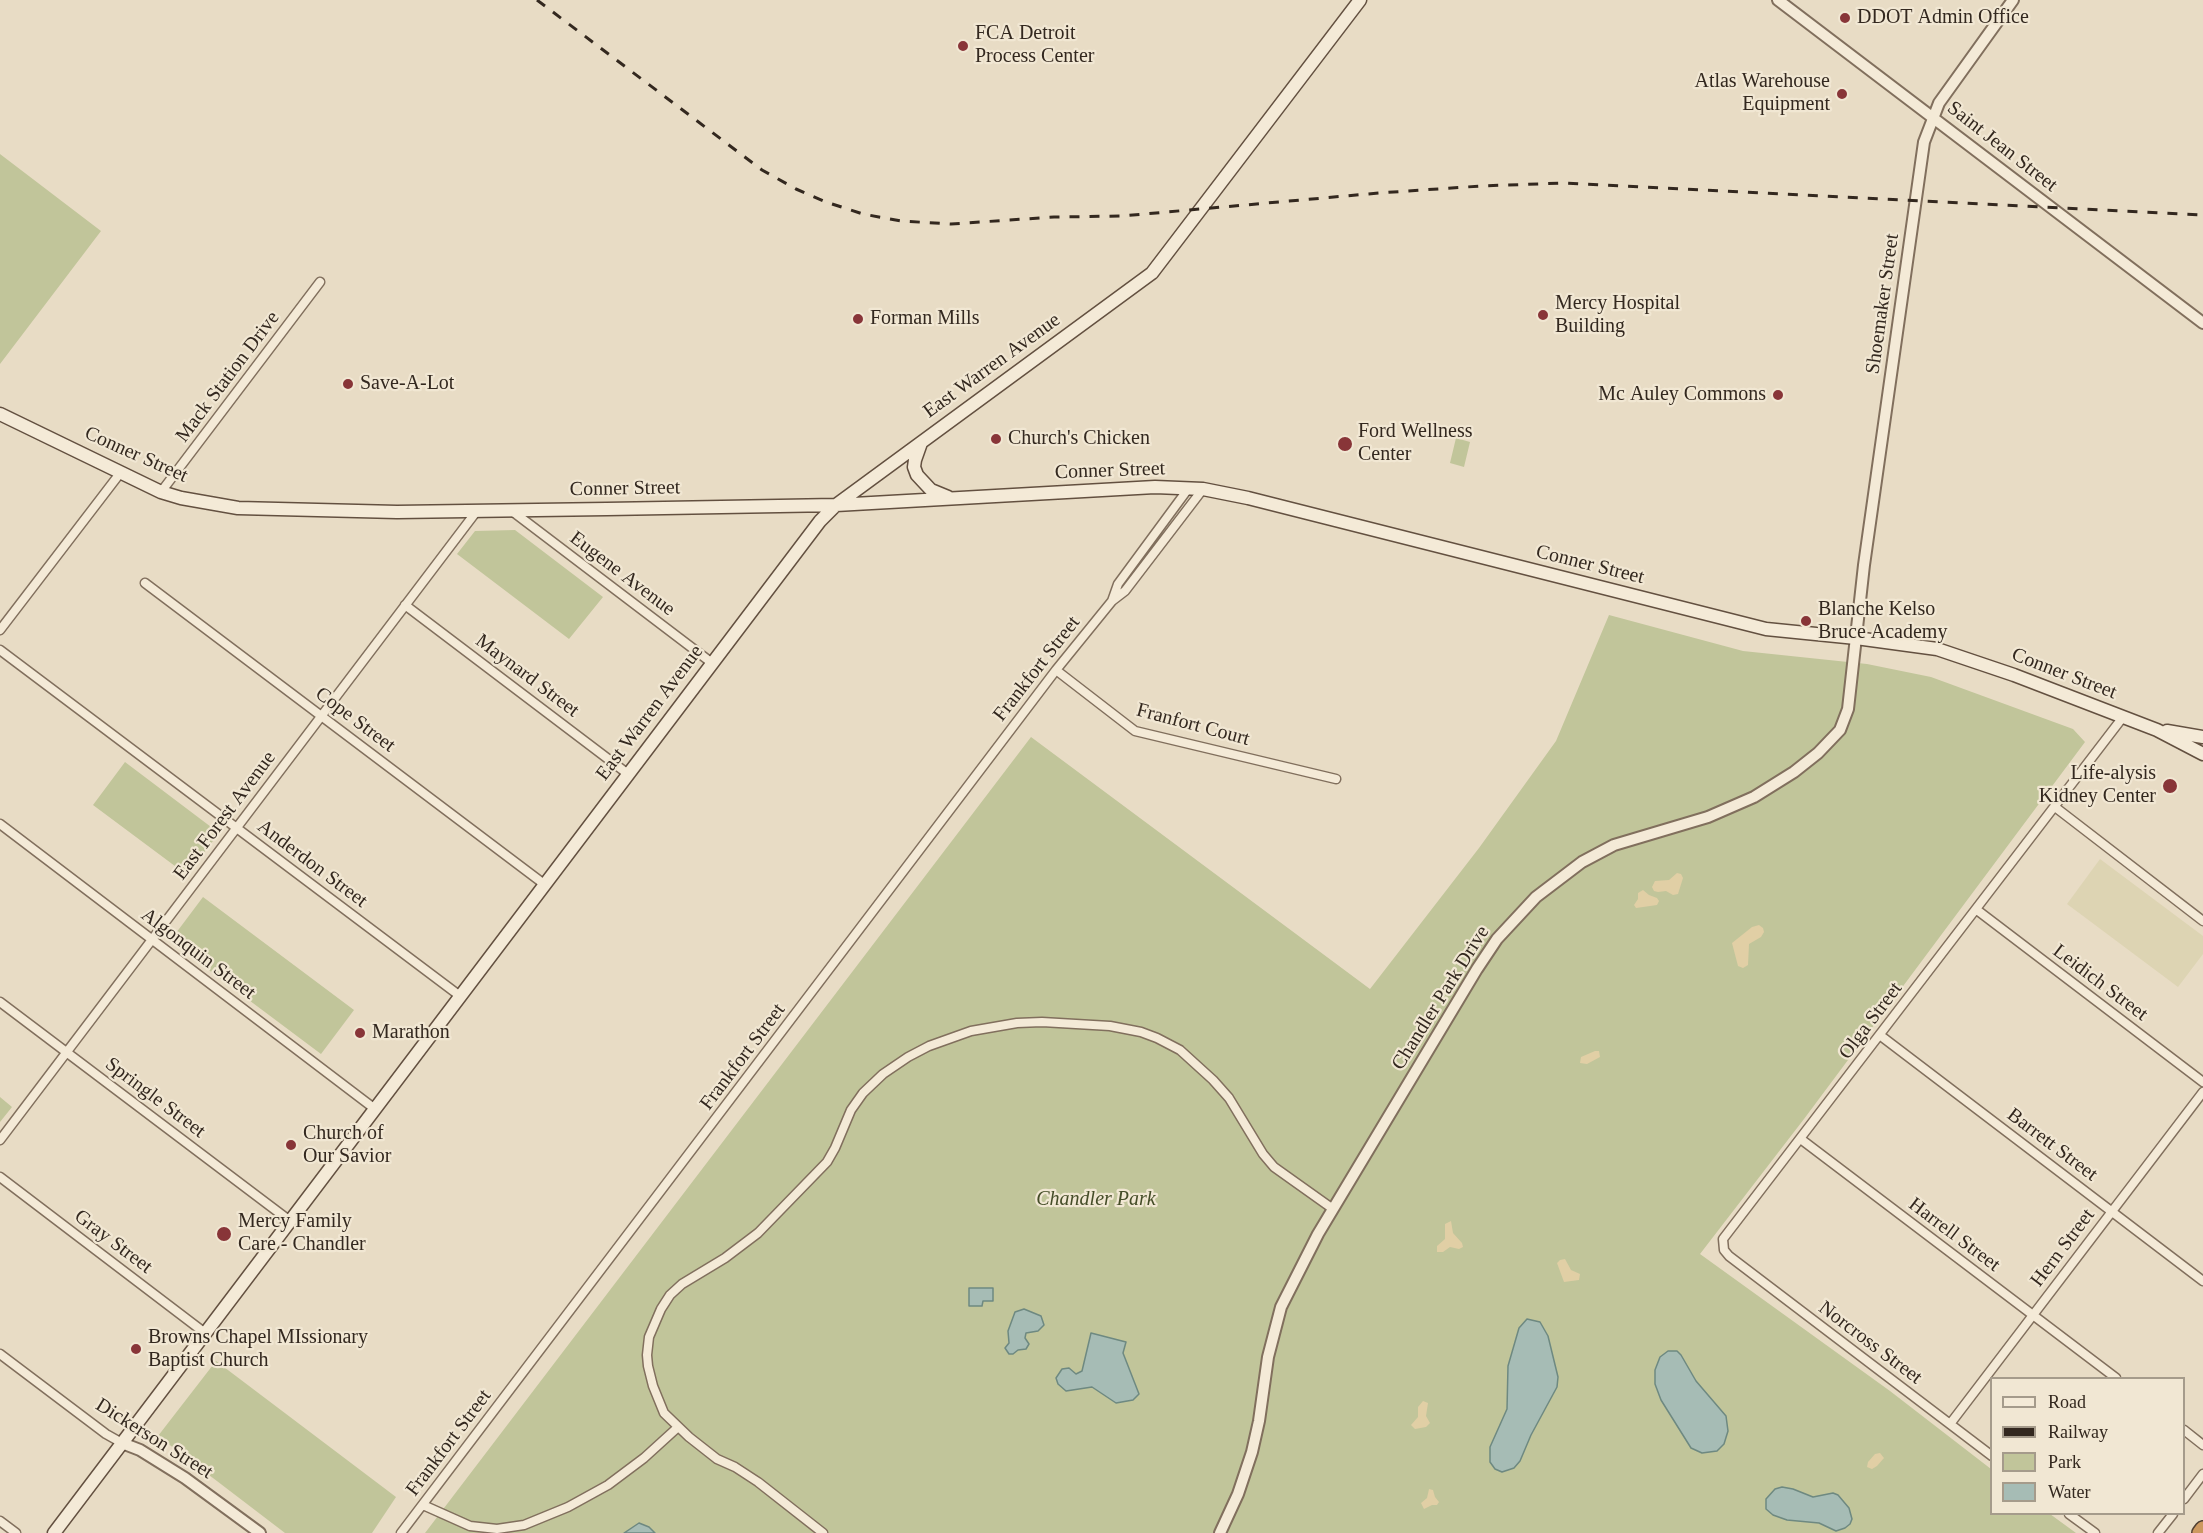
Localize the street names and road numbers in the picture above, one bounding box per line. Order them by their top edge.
street label: Saint Jean Street [1942,97,2062,197]
street label: Shoemaker Street [1861,232,1905,376]
street label: Mack Station Drive [171,307,285,447]
street label: East Warren Avenue [919,308,1065,424]
street label: Conner Street [81,422,191,488]
street label: Conner Street [1054,457,1166,485]
street label: Conner Street [570,476,680,502]
street label: Eugene Avenue [565,527,679,621]
street label: Conner Street [1533,540,1647,590]
street label: Frankfort Street [988,611,1086,727]
street label: Maynard Street [470,629,584,723]
street label: East Warren Avenue [591,640,709,786]
street label: Conner Street [2008,643,2120,705]
street label: Cope Street [310,682,400,758]
street label: Franfort Court [1134,698,1252,752]
street label: East Forest Avenue [169,747,281,885]
street label: Anderdon Street [252,815,372,913]
street label: Algonquin Street [136,903,260,1005]
street label: Chandler Park Drive [1387,921,1495,1075]
street label: Leidich Street [2048,939,2152,1027]
street label: Olga Street [1834,978,1908,1064]
street label: Frankfort Street [695,999,791,1115]
street label: Springle Street [100,1052,210,1144]
street label: Barrett Street [2002,1103,2102,1187]
street label: Harrell Street [1904,1193,2004,1277]
street label: Hern Street [2026,1204,2100,1292]
street label: Gray Street [69,1205,157,1279]
street label: Norcross Street [1813,1296,1927,1390]
street label: Frankfort Street [401,1385,497,1501]
street label: Dickerson Street [91,1393,217,1485]

